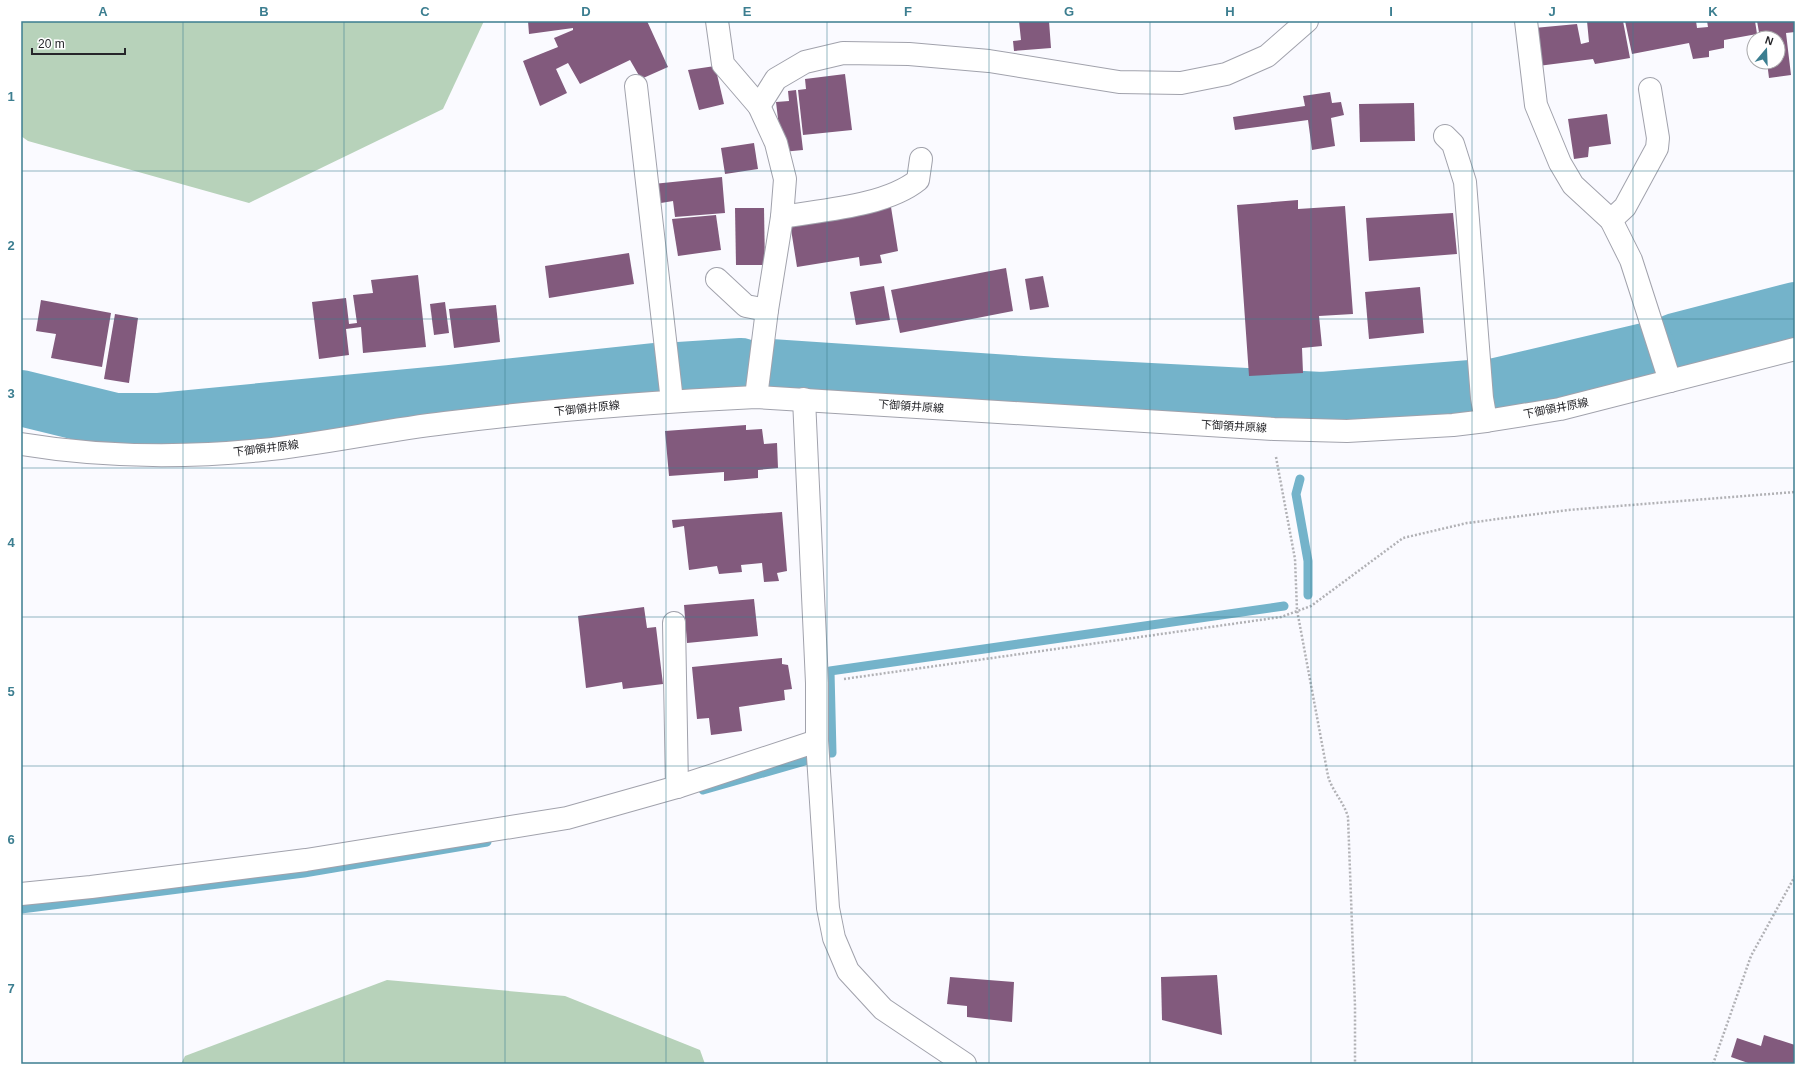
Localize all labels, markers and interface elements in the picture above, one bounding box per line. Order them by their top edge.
text: A [98,4,108,19]
text: B [259,4,269,19]
text: C [420,4,430,19]
text: D [581,4,591,19]
text: E [743,4,752,19]
text: F [904,4,912,19]
text: G [1064,4,1074,19]
text: H [1225,4,1235,19]
text: I [1389,4,1393,19]
text: J [1548,4,1556,19]
text: K [1708,4,1718,19]
scale bar [32,30,125,56]
north arrow [1746,30,1786,70]
text: N [1764,34,1775,48]
text: 20 m [38,37,65,51]
text: 1 [7,89,15,104]
text: 2 [7,238,15,253]
text: 3 [7,386,15,401]
street label: 下御領井原線 [1522,396,1590,420]
street label: 下御領井原線 [878,398,944,414]
street label: 下御領井原線 [554,399,620,417]
street label: 下御領井原線 [1201,418,1267,434]
street label: 下御領井原線 [233,438,299,458]
text: 4 [7,535,15,550]
text: 5 [7,684,15,699]
text: 6 [7,832,15,847]
text: 7 [7,981,15,996]

